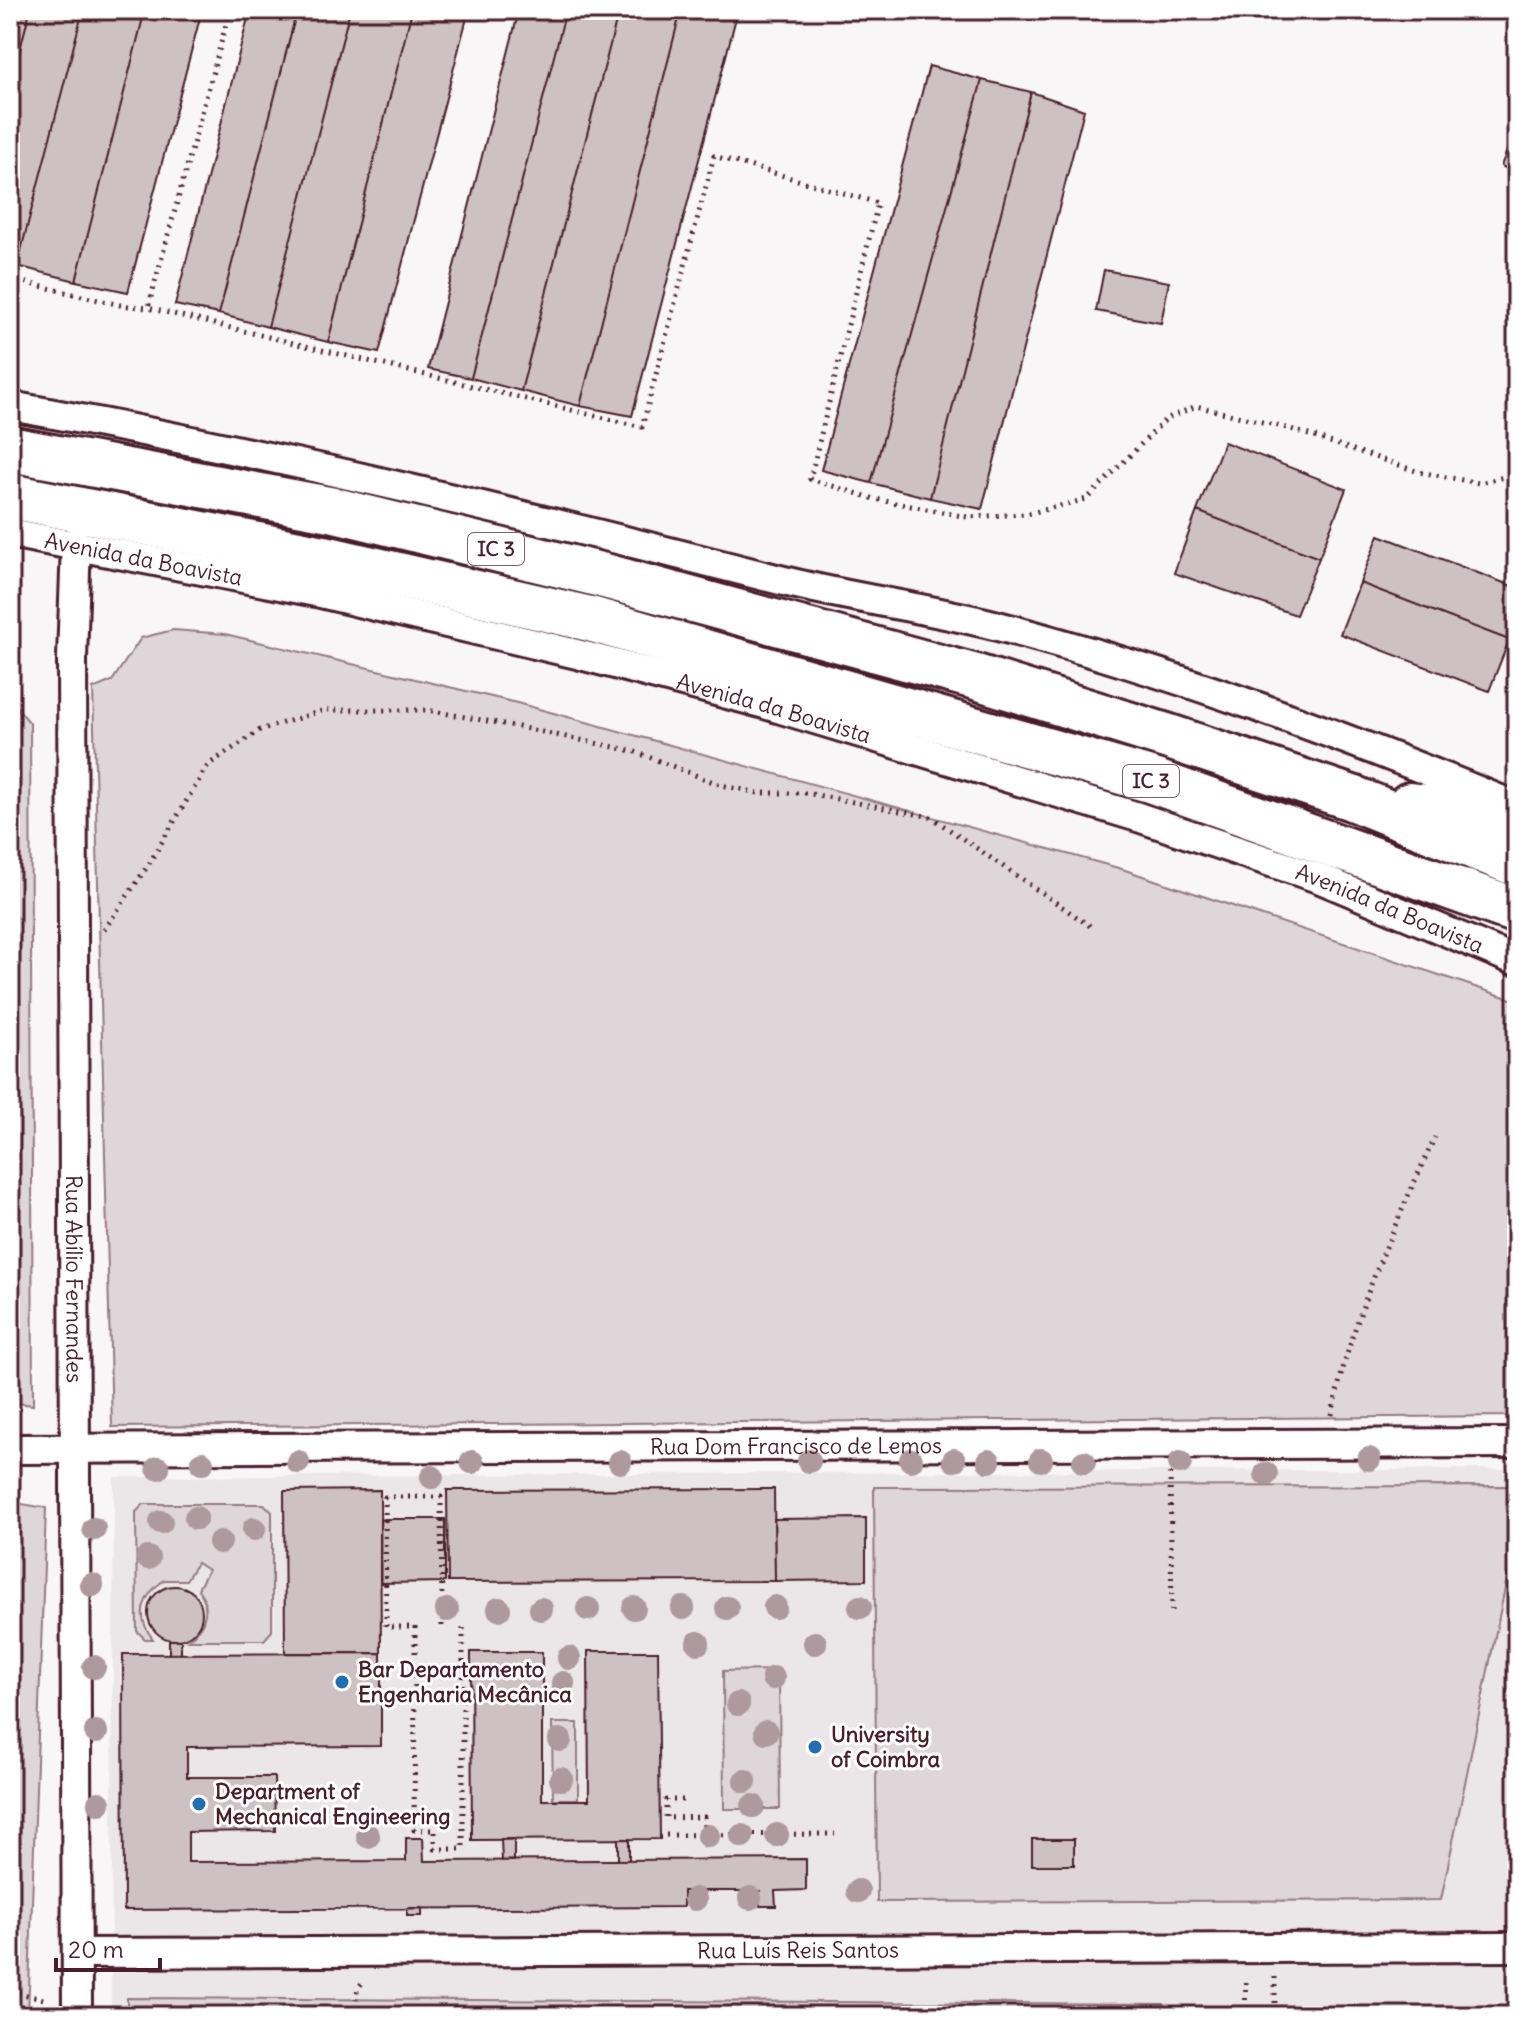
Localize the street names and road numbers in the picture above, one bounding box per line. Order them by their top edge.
street label: Avenida da Boavista [42,526,245,591]
road number: IC 3 [468,533,524,565]
street label: Avenida da Boavista [674,667,874,749]
road number: IC 3 [1123,765,1179,797]
street label: Avenida da Boavista [1292,857,1488,959]
street label: Rua Abílio Fernandes [60,1175,89,1383]
street label: Rua Dom Francisco de Lemos [650,1431,942,1460]
street label: Rua Luís Reis Santos [697,1936,899,1964]

